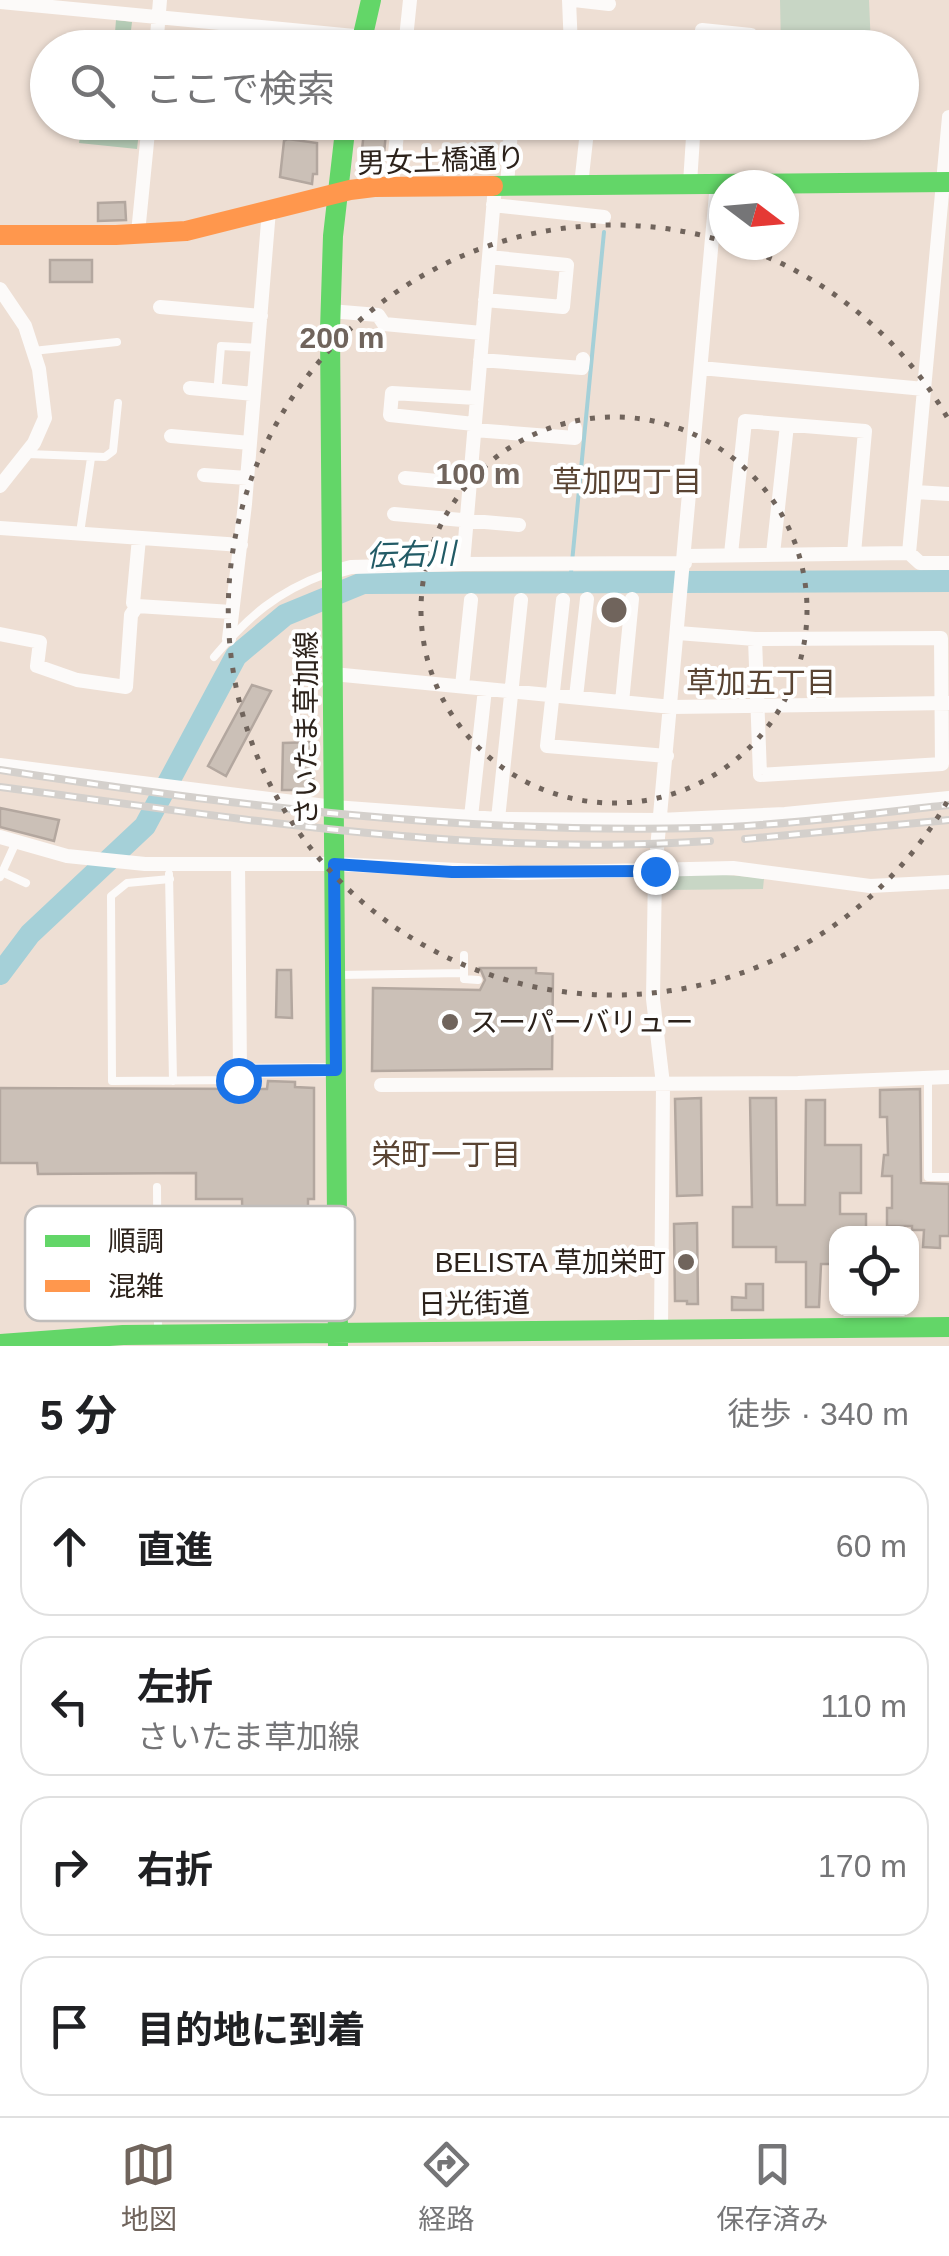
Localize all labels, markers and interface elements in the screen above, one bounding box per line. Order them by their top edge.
search box [30,30,919,140]
icon: search [65,58,120,113]
text: ここで検索 [145,68,335,110]
street label: 男女土橋通り [357,142,526,179]
north arrow [709,170,799,260]
text: 200 m [299,321,385,354]
text: 100 m [435,457,521,490]
district label: 草加四丁目 [552,465,702,498]
water label: 伝右川 [365,536,460,573]
centre of rings [596,592,632,628]
street label: さいたま草加線 [291,630,322,826]
district label: 草加五丁目 [686,666,836,699]
route end [633,849,679,895]
place label: スーパーバリュー [470,1007,693,1038]
marker: スーパーバリュー [439,1011,461,1033]
route start [216,1058,262,1104]
district label: 栄町一丁目 [371,1138,521,1171]
legend [25,1206,355,1321]
text: 順調 [108,1226,164,1257]
map controls [829,1226,919,1316]
button: locate [829,1226,919,1316]
place label: BELISTA 草加栄町 [435,1247,666,1278]
marker: BELISTA 草加栄町 [675,1251,697,1273]
text: 混雑 [108,1271,164,1302]
street label: 日光街道 [418,1287,530,1320]
text: 5 分 [40,1392,117,1439]
text: 徒歩 · 340 m [728,1396,909,1432]
icon: ahead [42,1519,97,1574]
text: 60 m [836,1528,907,1564]
text: 直進 [137,1529,213,1571]
text: 左折 [137,1666,213,1708]
icon: left [42,1679,97,1734]
text: 110 m [820,1688,907,1724]
text: さいたま草加線 [137,1719,360,1755]
icon: right [42,1839,97,1894]
text: 170 m [818,1848,907,1884]
text: 右折 [137,1849,213,1891]
icon: arrive [42,1999,97,2054]
text: 目的地に到着 [137,2009,365,2051]
tab: 地図 [121,2137,177,2237]
tab: 経路 [418,2137,474,2237]
tab: 保存済み [716,2137,828,2237]

